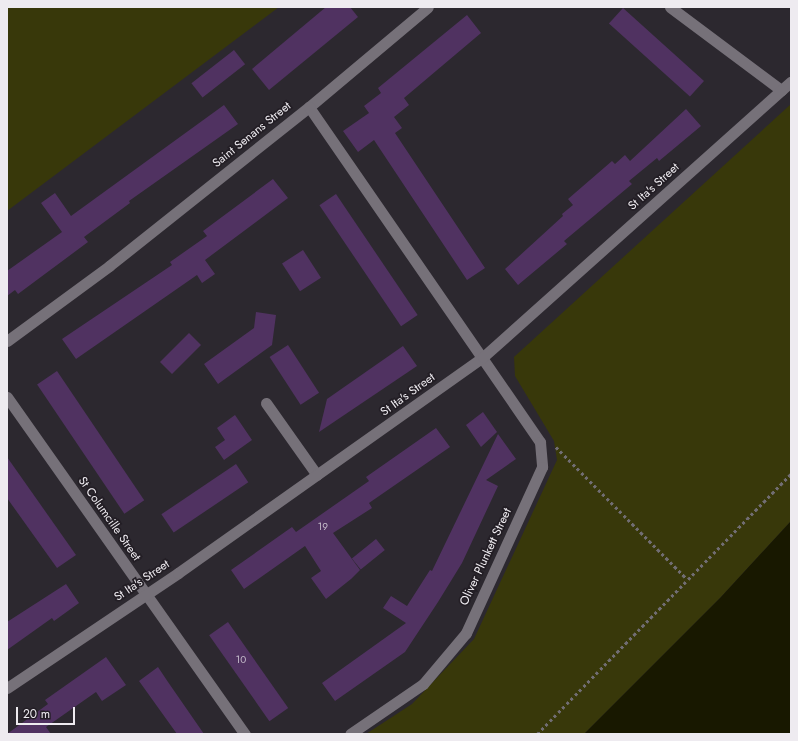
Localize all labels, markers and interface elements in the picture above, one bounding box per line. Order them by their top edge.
street label: Saint Senans Street [210,99,294,171]
street label: St Ita's Street [626,160,682,214]
street label: St Ita's Street [378,370,438,420]
street label: St Columcille Street [75,474,143,564]
street label: Oliver Plunkett Street [457,506,515,608]
house number: 19 [318,521,328,533]
street label: St Ita's Street [112,557,172,605]
house number: 10 [236,654,246,666]
scale bar [18,699,77,725]
text: 20 m [23,705,50,723]

